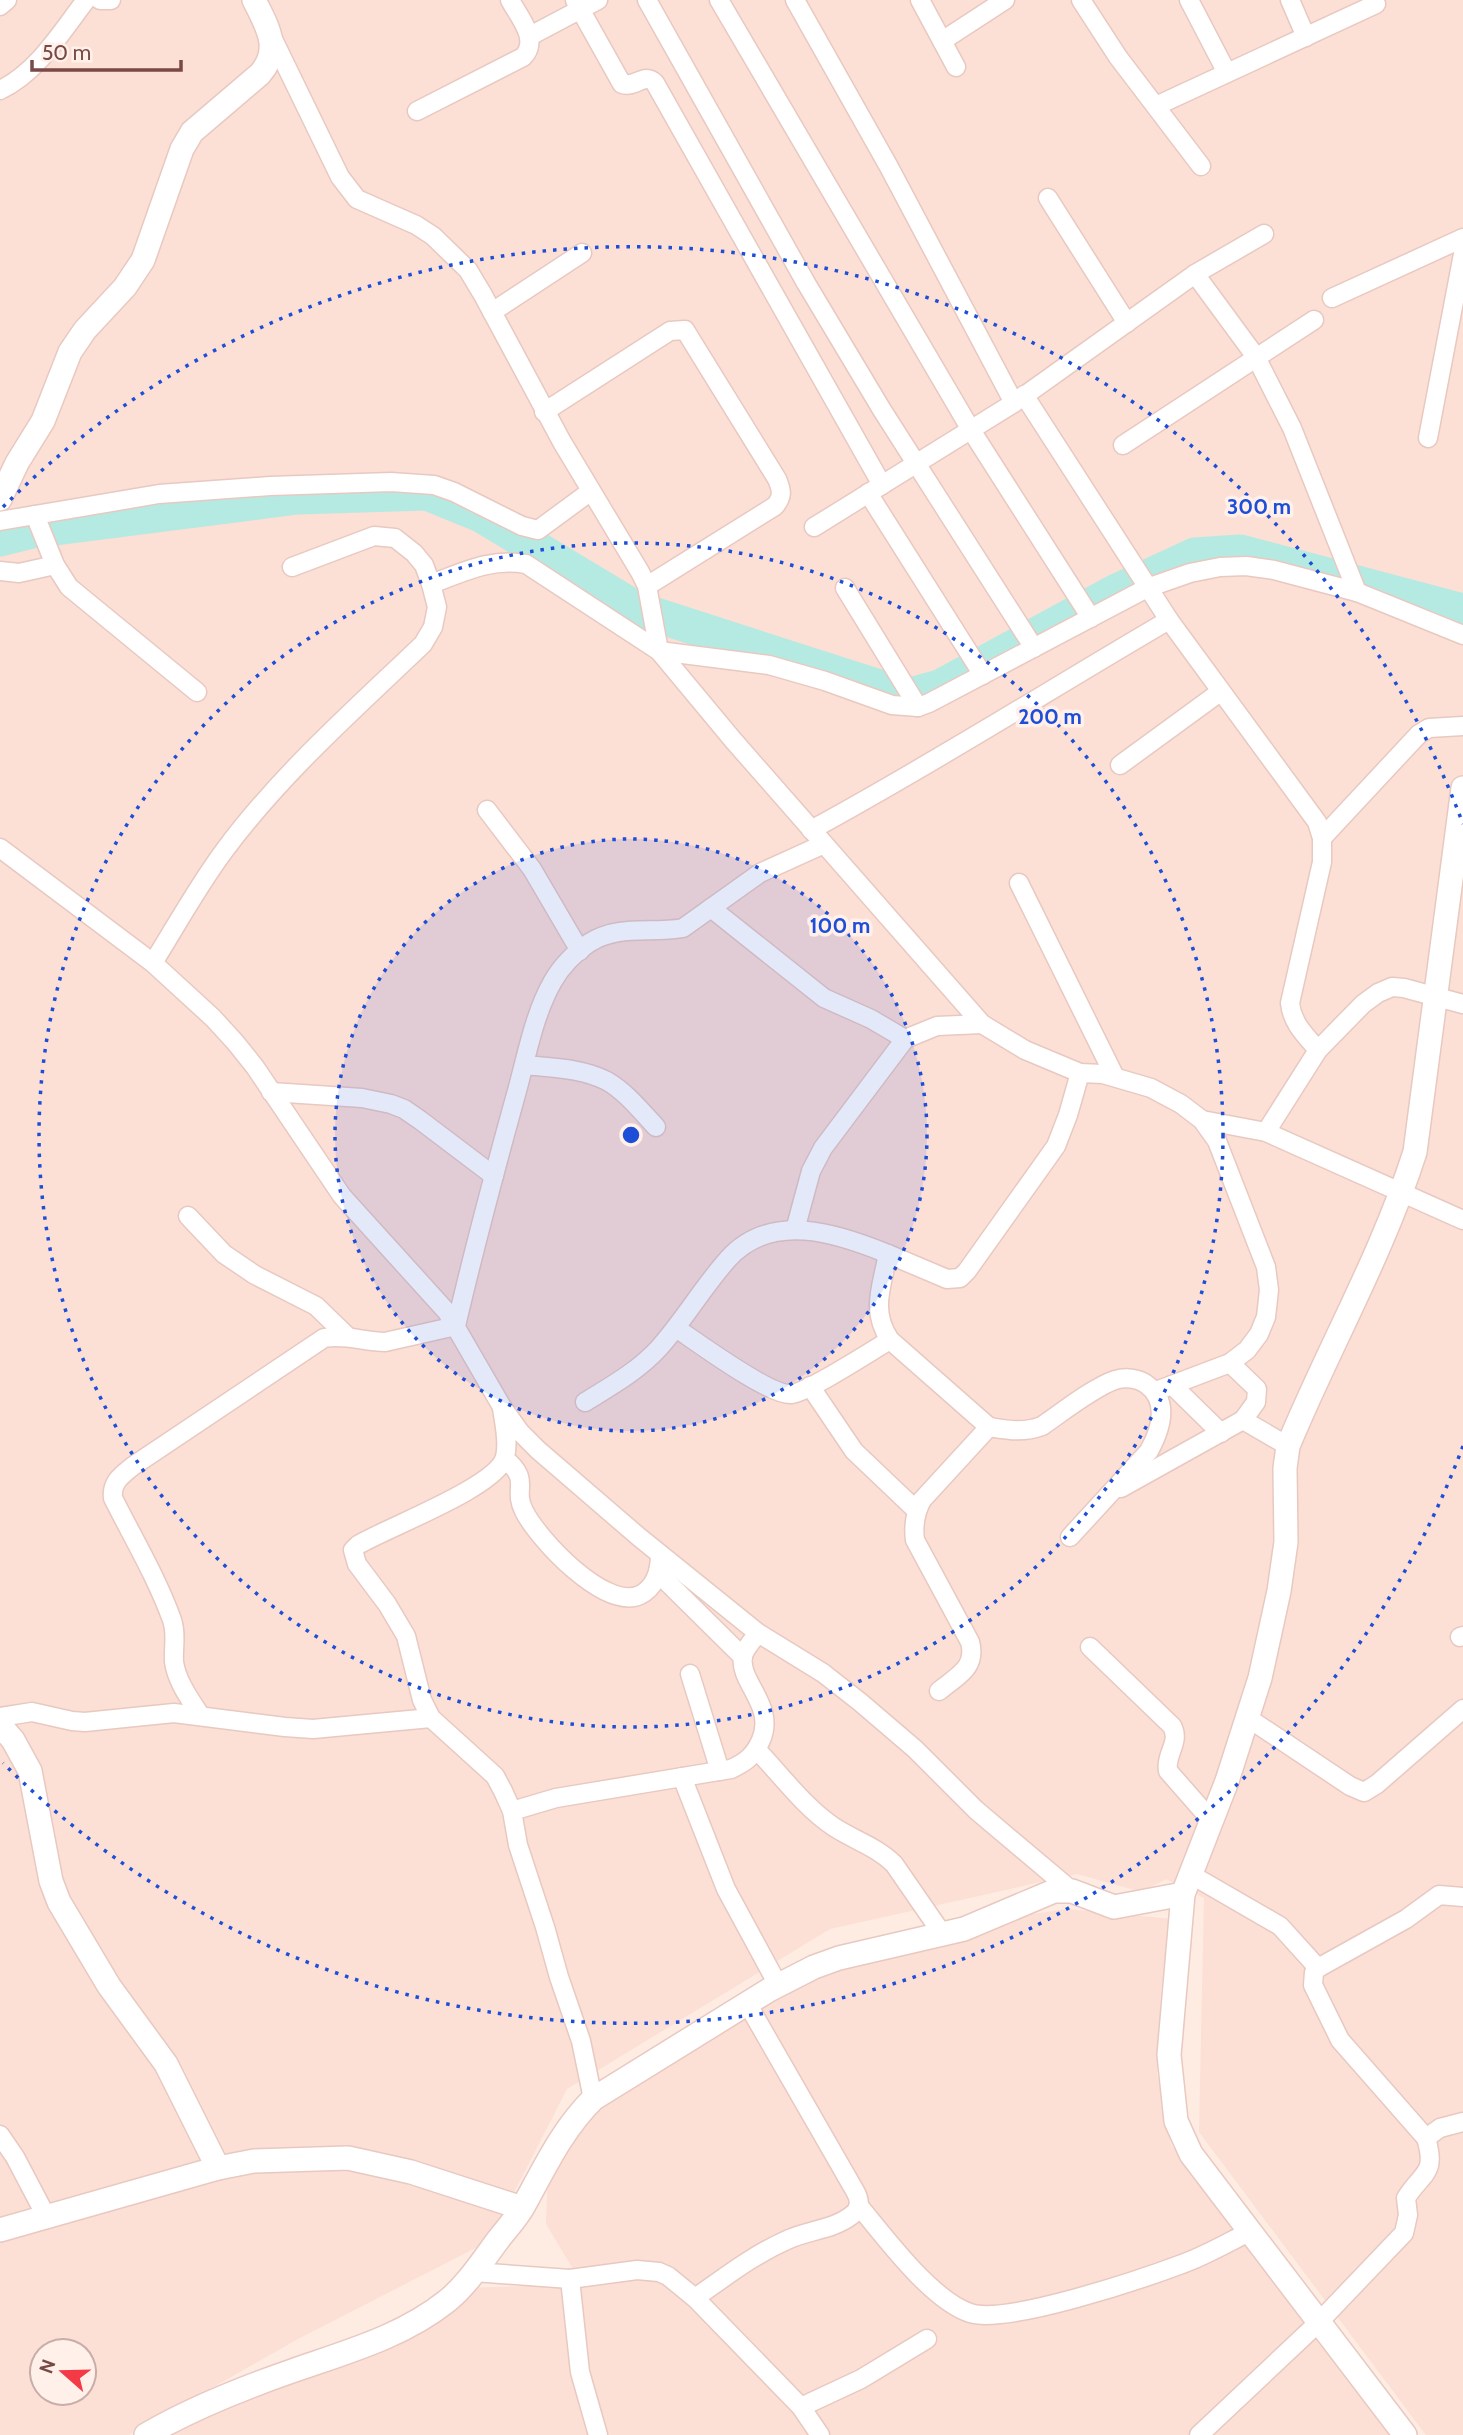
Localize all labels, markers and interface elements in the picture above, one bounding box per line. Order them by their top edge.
scale bar [32,28,180,72]
text: 50 m [42,40,91,65]
text: 300 m [1227,494,1291,519]
text: 200 m [1018,704,1082,729]
text: 100 m [810,913,870,938]
centre of rings [619,1123,643,1147]
north arrow [28,2337,98,2407]
text: N [34,2356,61,2377]

